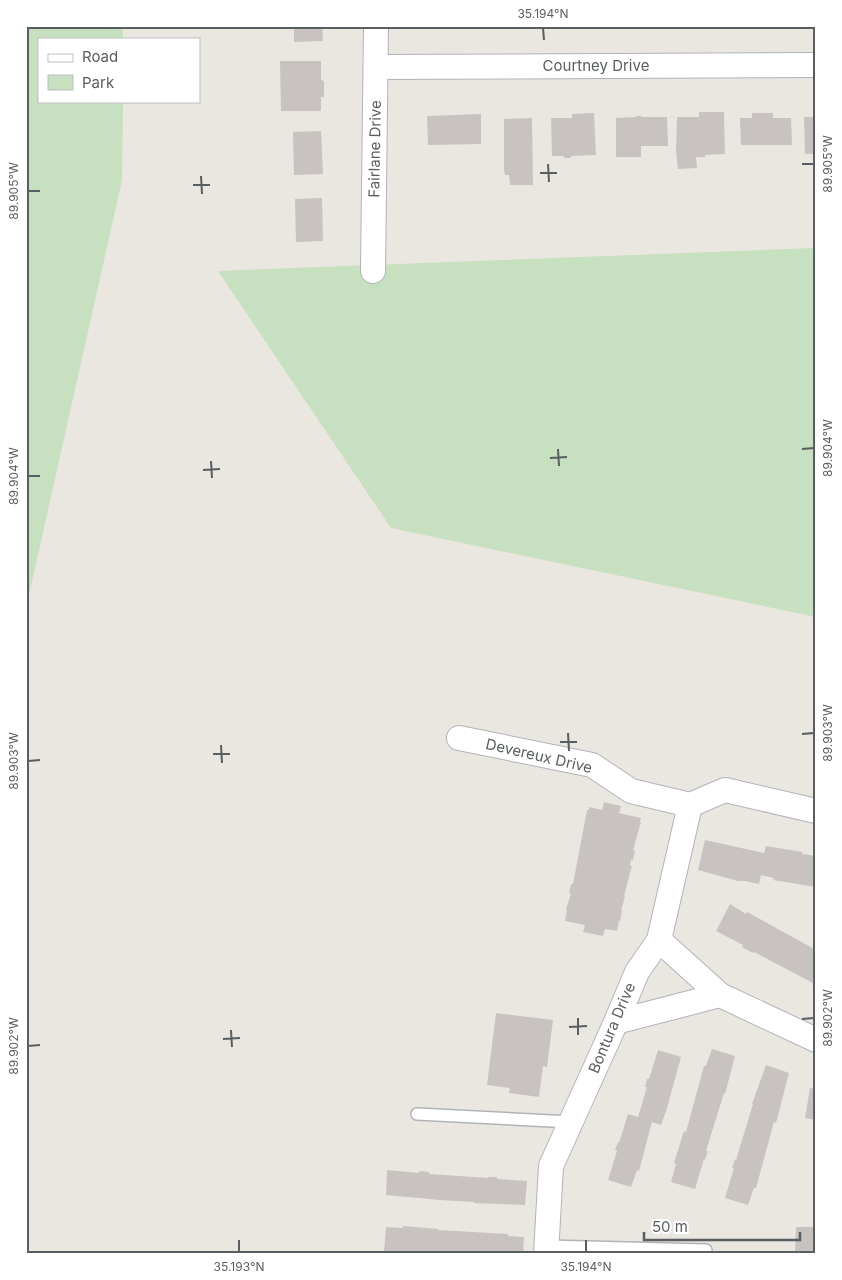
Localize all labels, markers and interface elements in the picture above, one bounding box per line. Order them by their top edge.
text: 35.194°N [517,6,569,21]
legend [38,38,200,102]
text: Road [82,47,118,66]
street label: Courtney Drive [543,56,649,75]
text: Park [82,73,115,92]
street label: Fairlane Drive [364,100,385,198]
text: 89.905°W [820,135,835,193]
text: 89.905°W [6,162,21,220]
text: 89.904°W [820,419,835,477]
text: 89.904°W [6,447,21,505]
text: 89.903°W [820,704,835,762]
text: 89.903°W [6,732,21,790]
street label: Devereux Drive [484,734,594,777]
street label: Bontura Drive [584,979,639,1076]
text: 89.902°W [820,989,835,1047]
text: 89.902°W [6,1017,21,1075]
scale bar [644,1210,801,1242]
text: 50 m [652,1217,688,1236]
text: 35.193°N [214,1259,264,1274]
text: 35.194°N [560,1259,612,1274]

